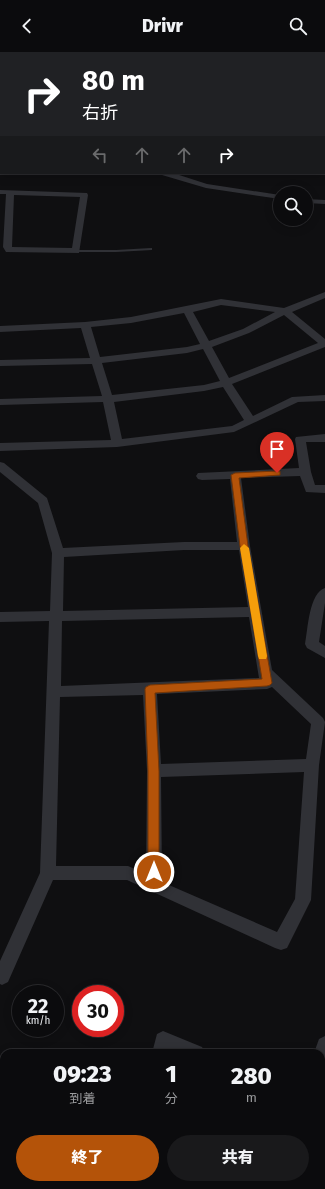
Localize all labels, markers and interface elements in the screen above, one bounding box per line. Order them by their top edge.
icon: back [16,15,38,37]
text: Drivr [142,15,183,37]
icon: search [287,15,309,37]
text: 80 m [82,64,145,97]
icon: right [16,68,68,120]
text: 右折 [82,102,118,124]
icon: left [89,144,111,166]
icon: ahead [131,144,153,166]
icon: ahead [173,144,195,166]
icon: right [215,144,237,166]
map controls [273,186,313,226]
button: search [273,186,313,226]
pin [260,432,294,473]
icon: arrive [266,438,288,460]
position arrow [133,851,175,893]
speed limit sign: 30 [72,985,124,1037]
text: 22 [28,994,48,1018]
text: km/h [26,1015,50,1027]
text: 09:23 [53,1060,112,1088]
text: 1 [166,1060,177,1088]
text: 280 [231,1062,272,1090]
text: m [246,1090,257,1105]
text: 到着 [69,1091,95,1106]
text: 分 [165,1091,178,1106]
button: 終了 [16,1135,159,1181]
button: 共有 [167,1135,309,1181]

